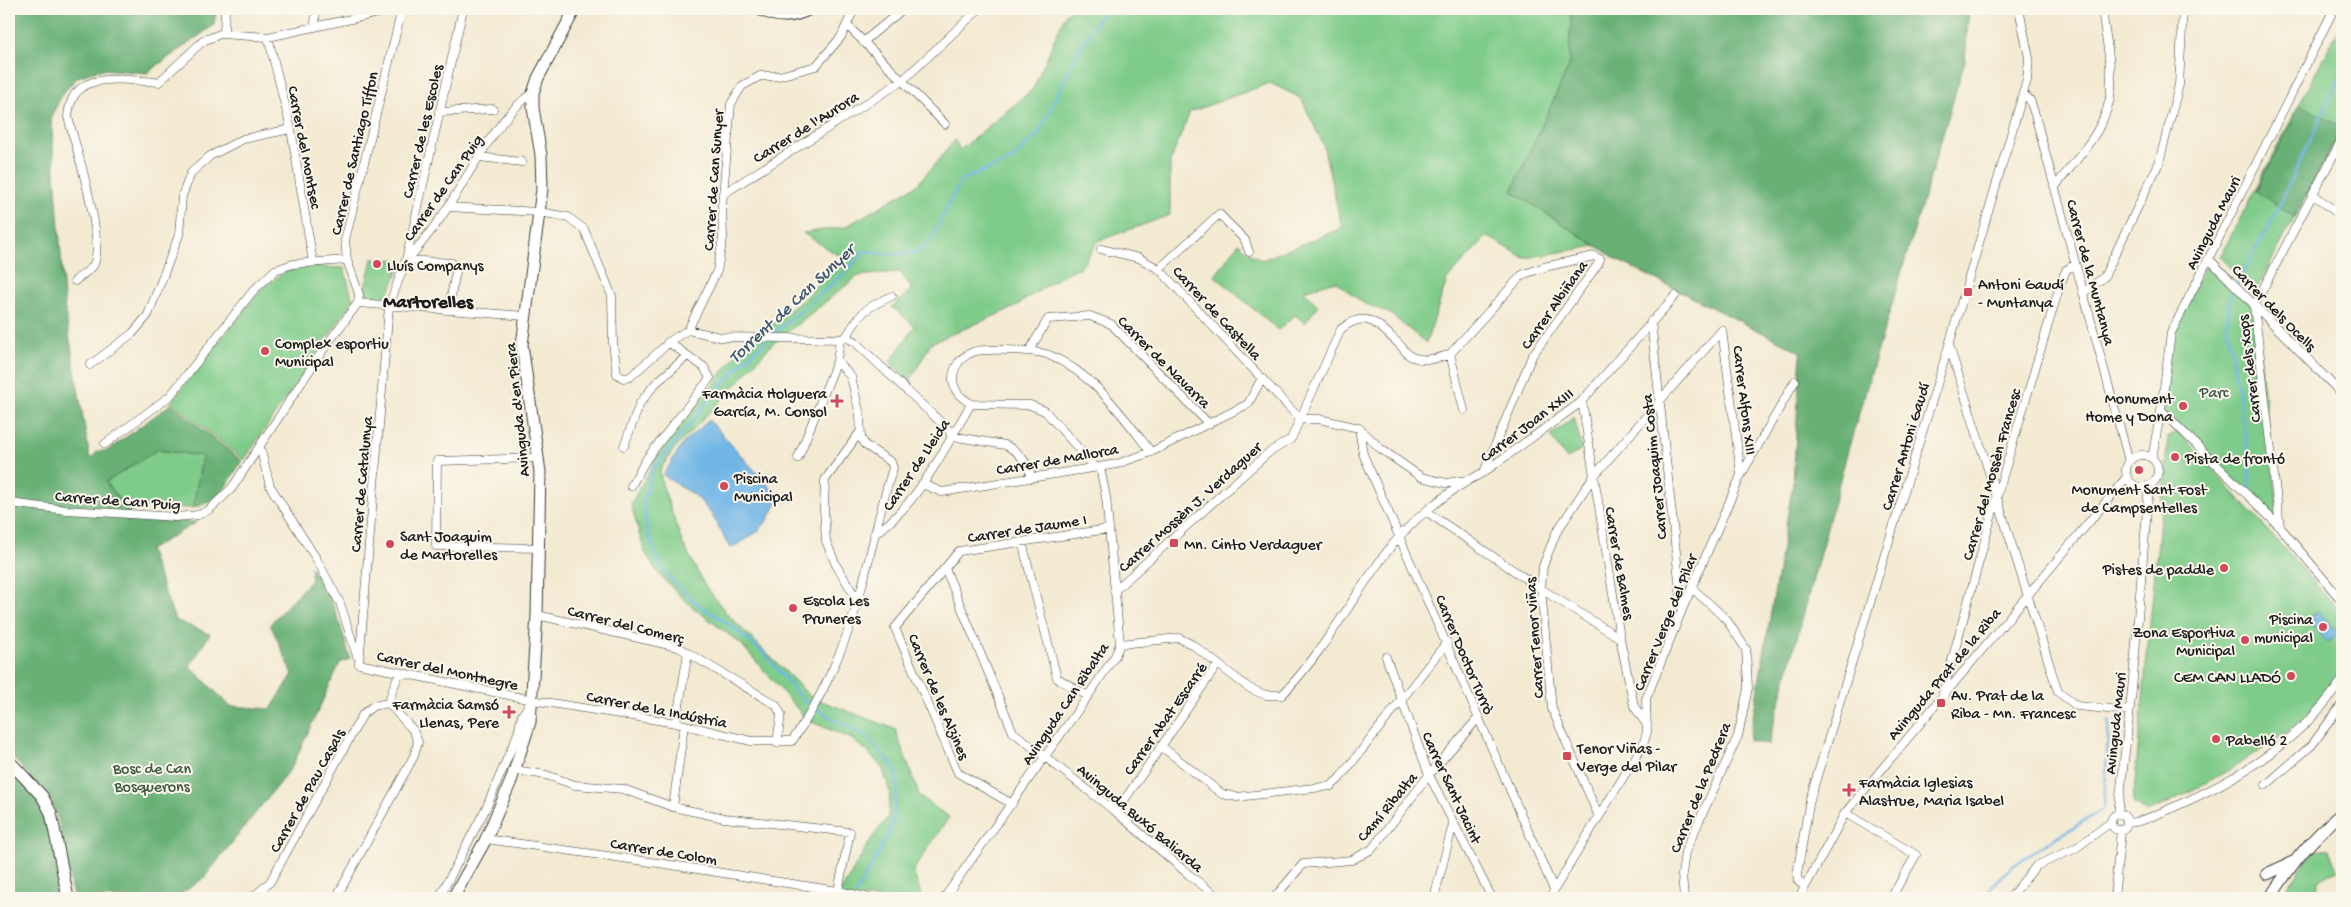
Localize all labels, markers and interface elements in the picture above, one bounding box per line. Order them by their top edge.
street label: Carrer de les Escoles [400,62,449,201]
street label: Carrer de Santiago Tiffon [328,70,385,237]
street label: Carrer del Montsec [281,85,324,211]
street label: Carrer de l'Aurora [750,88,864,169]
street label: Carrer de Can Sunyer [701,108,730,251]
street label: Carrer de Can Puig [401,132,489,246]
street label: Avinguda Mauri [2183,173,2247,274]
street label: Carrer de la Muntanya [2060,198,2118,349]
water label: Torrent de Can Sunyer [725,238,863,369]
street label: Carrer Albiñana [1518,257,1594,354]
marker: Lluís Companys [371,258,383,270]
place label: Lluís Companys [387,258,485,277]
street label: Carrer dels Ocells [2226,262,2320,358]
street label: Carrer de Castella [1167,263,1265,366]
place label: Antoni Gaudí - Muntanya [1978,277,2065,314]
marker: Antoni Gaudí - Muntanya [1962,286,1974,298]
district label: Martorelles [383,292,474,315]
street label: Carrer de Navarra [1112,313,1214,415]
street label: Carrer dels Xops [2235,313,2267,423]
place label: Complex esportiu Municipal [275,336,389,373]
street label: Avinguda d'en Piera [503,341,536,477]
marker: Complex esportiu Municipal [259,345,271,357]
street label: Carrer Alfons XIII [1726,345,1759,456]
street label: Carrer Antoni Gaudí [1879,380,1936,513]
street label: Carrer Joan XXIII [1478,385,1579,468]
park label: Parc [2199,385,2229,404]
place label: Farmàcia Holguera García, M. Consol [701,386,828,423]
street label: Carrer del Mossèn Francesc [1960,386,2027,563]
place label: Monument Home y Dona [2085,391,2174,428]
street label: Carrer Joaquim Costa [1639,392,1674,540]
marker: Farmàcia Holguera García, M. Consol [831,395,843,407]
marker: Monument Home y Dona [2177,400,2189,412]
street label: Carrer de Catalunya [348,414,379,553]
street label: Carrer de Lleida [880,415,956,516]
street label: Carrer Mossèn J. Verdaguer [1116,438,1268,578]
street label: Carrer de Mallorca [995,441,1121,482]
marker: Pista de frontó [2169,451,2181,463]
place label: Pista de frontó [2184,451,2285,470]
marker: Monument Sant Fost de Campsentelles [2133,464,2145,476]
place label: Piscina Municipal [733,471,793,508]
marker: Piscina Municipal [718,480,730,492]
place label: Monument Sant Fost de Campsentelles [2071,482,2208,519]
street label: Carrer de Can Puig [54,489,181,516]
street label: Carrer de Balmes [1598,506,1637,623]
street label: Carrer de Jaume I [967,512,1088,549]
place label: Sant Joaquim de Martorelles [400,529,498,566]
marker: Mn. Cinto Verdaguer [1168,537,1180,549]
place label: Mn. Cinto Verdaguer [1184,537,1323,556]
marker: Sant Joaquim de Martorelles [384,538,396,550]
street label: Carrer Verge del Pilar [1631,551,1704,694]
place label: Pistes de paddle [2102,562,2215,581]
marker: Pistes de paddle [2218,562,2230,574]
street label: Carrer Tenor Viñas [1523,576,1550,699]
place label: Escola Les Pruneres [802,593,870,630]
street label: Carrer Doctor Turrò [1429,593,1497,718]
marker: Escola Les Pruneres [787,602,799,614]
street label: Carrer del Comerç [565,603,686,650]
street label: Avinguda Prat de la Riba [1885,604,2007,745]
place label: Piscina municipal [2254,612,2314,649]
marker: Piscina municipal [2317,621,2329,633]
place label: Zona Esportiva Municipal [2132,625,2236,662]
street label: Carrer de les Alzines [902,632,972,764]
marker: Zona Esportiva Municipal [2239,634,2251,646]
street label: Avinguda Can Ribalta [1019,639,1115,770]
street label: Carrer del Montnegre [375,648,520,697]
street label: Carrer Abat Escarré [1121,659,1213,780]
place label: CEM CAN LLADÓ [2174,670,2281,689]
marker: CEM CAN LLADÓ [2285,670,2297,682]
street label: Avinguda Mauri [2103,671,2132,775]
street label: Carrer de la Indústria [584,688,729,735]
place label: Av. Prat de la Riba - Mn. Francesc [1951,688,2076,725]
place label: Farmàcia Samsó Llenas, Pere [392,697,500,734]
marker: Av. Prat de la Riba - Mn. Francesc [1935,697,1947,709]
marker: Farmàcia Samsó Llenas, Pere [503,706,515,718]
street label: Carrer de la Pedrera [1667,719,1738,856]
street label: Carrer de Pau Casals [267,725,352,857]
street label: Carrer Sant Jacint [1416,730,1485,849]
marker: Pabelló 2 [2210,733,2222,745]
place label: Pabelló 2 [2225,733,2288,752]
place label: Tenor Viñas - Verge del Pilar [1576,741,1678,778]
marker: Tenor Viñas - Verge del Pilar [1561,750,1573,762]
park label: Bosc de Can Bosquerons [112,761,191,798]
street label: Avinguda Buxó Baliarda [1072,761,1207,879]
street label: Camí Ribalta [1354,769,1424,847]
place label: Farmàcia Iglesias Alastrue, Maria Isabel [1858,775,2004,812]
marker: Farmàcia Iglesias Alastrue, Maria Isabel [1843,784,1855,796]
street label: Carrer de Colom [609,836,719,871]

